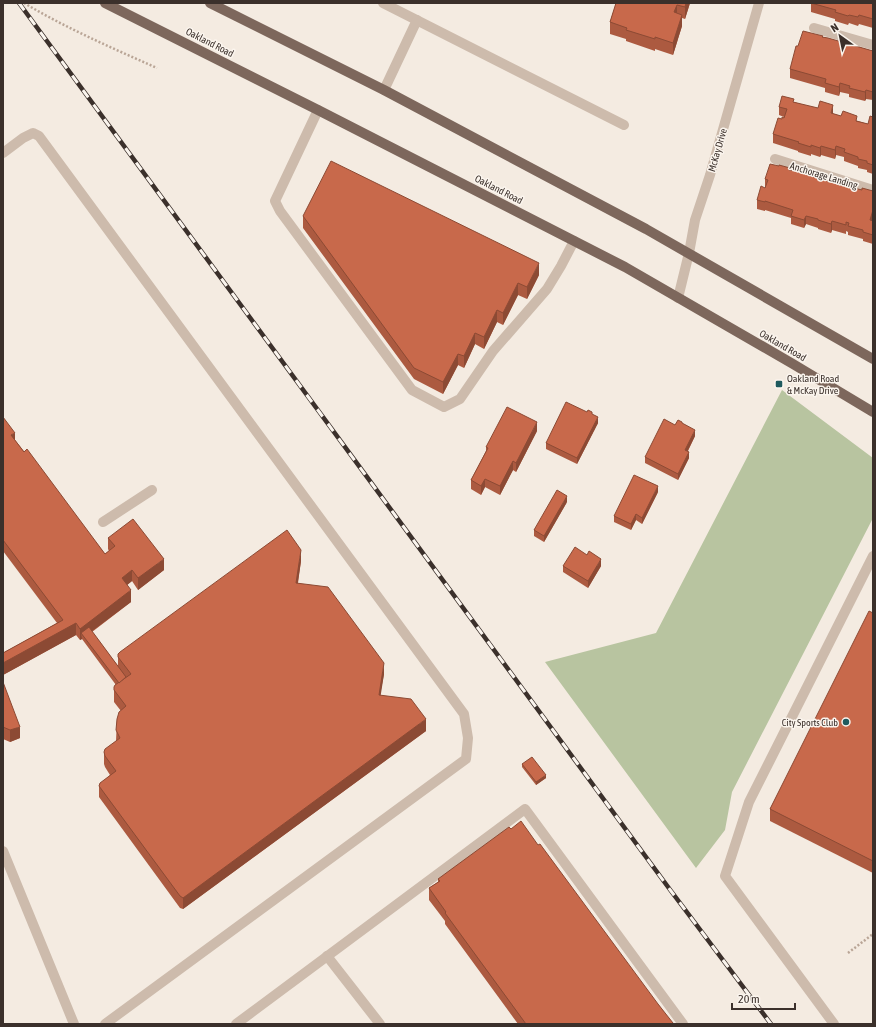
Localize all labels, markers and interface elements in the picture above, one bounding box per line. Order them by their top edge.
north arrow [820,16,860,56]
text: N [829,21,841,34]
street label: Oakland Road [184,26,236,59]
street label: McKay Drive [706,127,729,173]
street label: Anchorage Landing [789,160,860,191]
street label: Oakland Road [473,173,525,206]
street label: Oakland Road [757,328,808,363]
place label: Oakland Road & McKay Drive [787,373,839,396]
marker: Oakland Road & McKay Drive [774,379,784,389]
place label: City Sports Club [782,717,838,728]
marker: City Sports Club [841,717,851,727]
scale bar [732,985,795,1011]
text: 20 m [738,992,760,1006]

